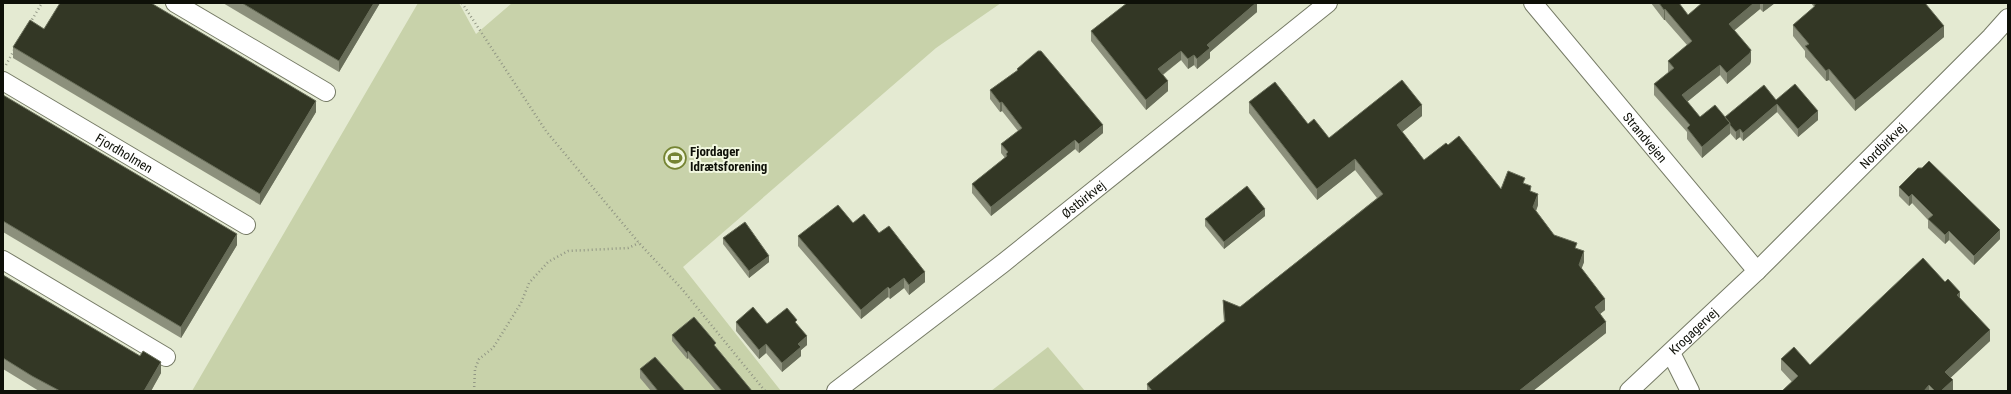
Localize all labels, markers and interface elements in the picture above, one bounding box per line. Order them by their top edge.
street label: Strandvejen [1620,109,1670,165]
street label: Nordbirkvej [1857,119,1909,171]
street label: Fjordholmen [93,130,156,176]
place label: Fjordager Idrætsforening [690,144,767,174]
sports icon: Fjordager Idrætsforening [662,145,688,171]
street label: Østbirkvej [1058,177,1108,221]
street label: Krogagervej [1666,304,1721,357]

